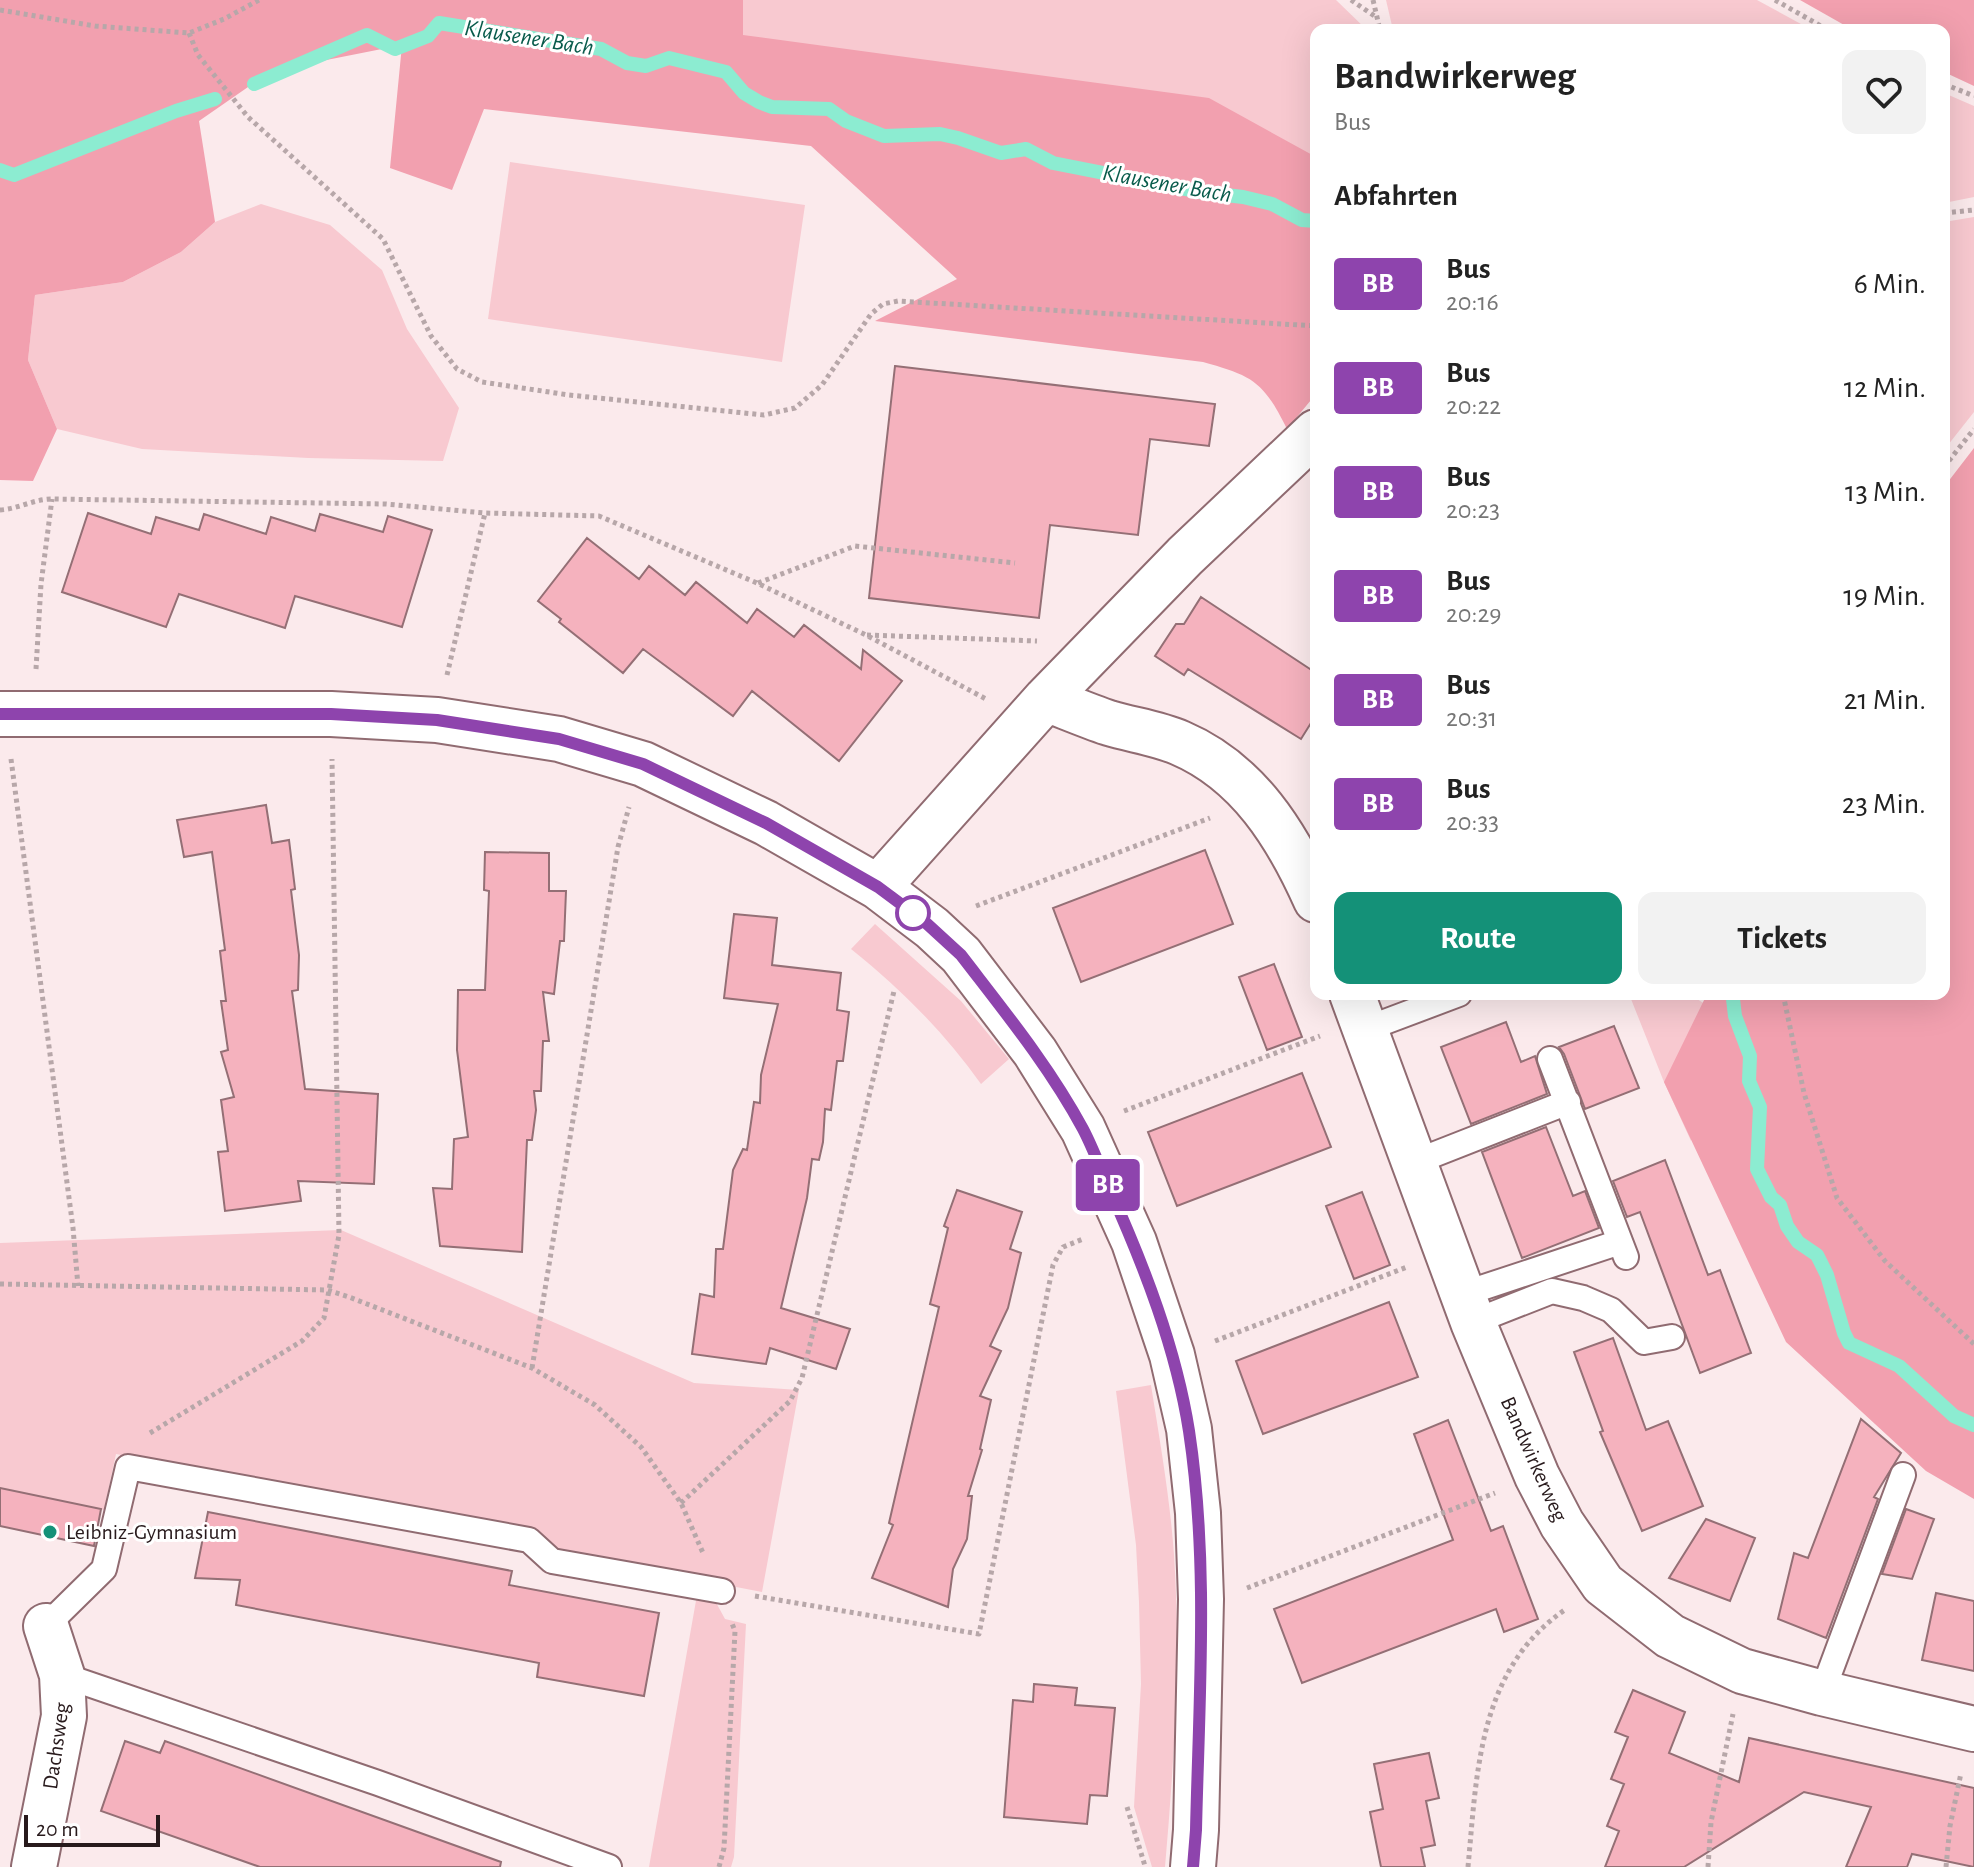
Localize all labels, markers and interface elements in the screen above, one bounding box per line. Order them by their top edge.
water label: Klausener Bach [463,16,595,60]
button: heart [1842,50,1926,134]
text: Bandwirkerweg [1334,58,1576,96]
text: Bus [1334,109,1371,135]
water label: Klausener Bach [1101,161,1233,207]
text: Abfahrten [1334,181,1458,211]
text: Bus [1446,254,1491,284]
text: 6 Min. [1854,269,1926,299]
text: BB [1362,270,1394,298]
text: 20:16 [1446,289,1499,315]
text: Bus [1446,358,1491,388]
text: 12 Min. [1844,373,1926,403]
text: BB [1362,374,1394,402]
text: 20:22 [1446,393,1501,419]
text: Bus [1446,462,1491,492]
text: 13 Min. [1845,477,1926,507]
text: BB [1362,478,1394,506]
text: 20:23 [1446,497,1500,523]
text: Bus [1446,566,1491,596]
text: 19 Min. [1843,581,1926,611]
text: BB [1362,582,1394,610]
text: 20:29 [1446,601,1502,627]
text: Bus [1446,670,1491,700]
text: 21 Min. [1844,685,1926,715]
text: BB [1362,686,1394,714]
text: 20:31 [1446,705,1497,731]
text: Bus [1446,774,1491,804]
text: 23 Min. [1842,789,1926,819]
text: BB [1362,790,1394,818]
text: 20:33 [1446,809,1499,835]
button: Route [1334,892,1622,984]
button: Tickets [1638,892,1926,984]
unlabelled marker [896,896,930,930]
line badge: BB [1072,1159,1144,1211]
text: BB [1092,1171,1124,1199]
street label: Bandwirkerweg [1497,1393,1571,1525]
place label: Leibniz-Gymnasium [66,1521,237,1543]
marker: Leibniz-Gymnasium [41,1523,59,1541]
street label: Dachsweg [39,1701,73,1791]
scale bar [24,1811,160,1847]
text: 20 m [36,1818,79,1840]

